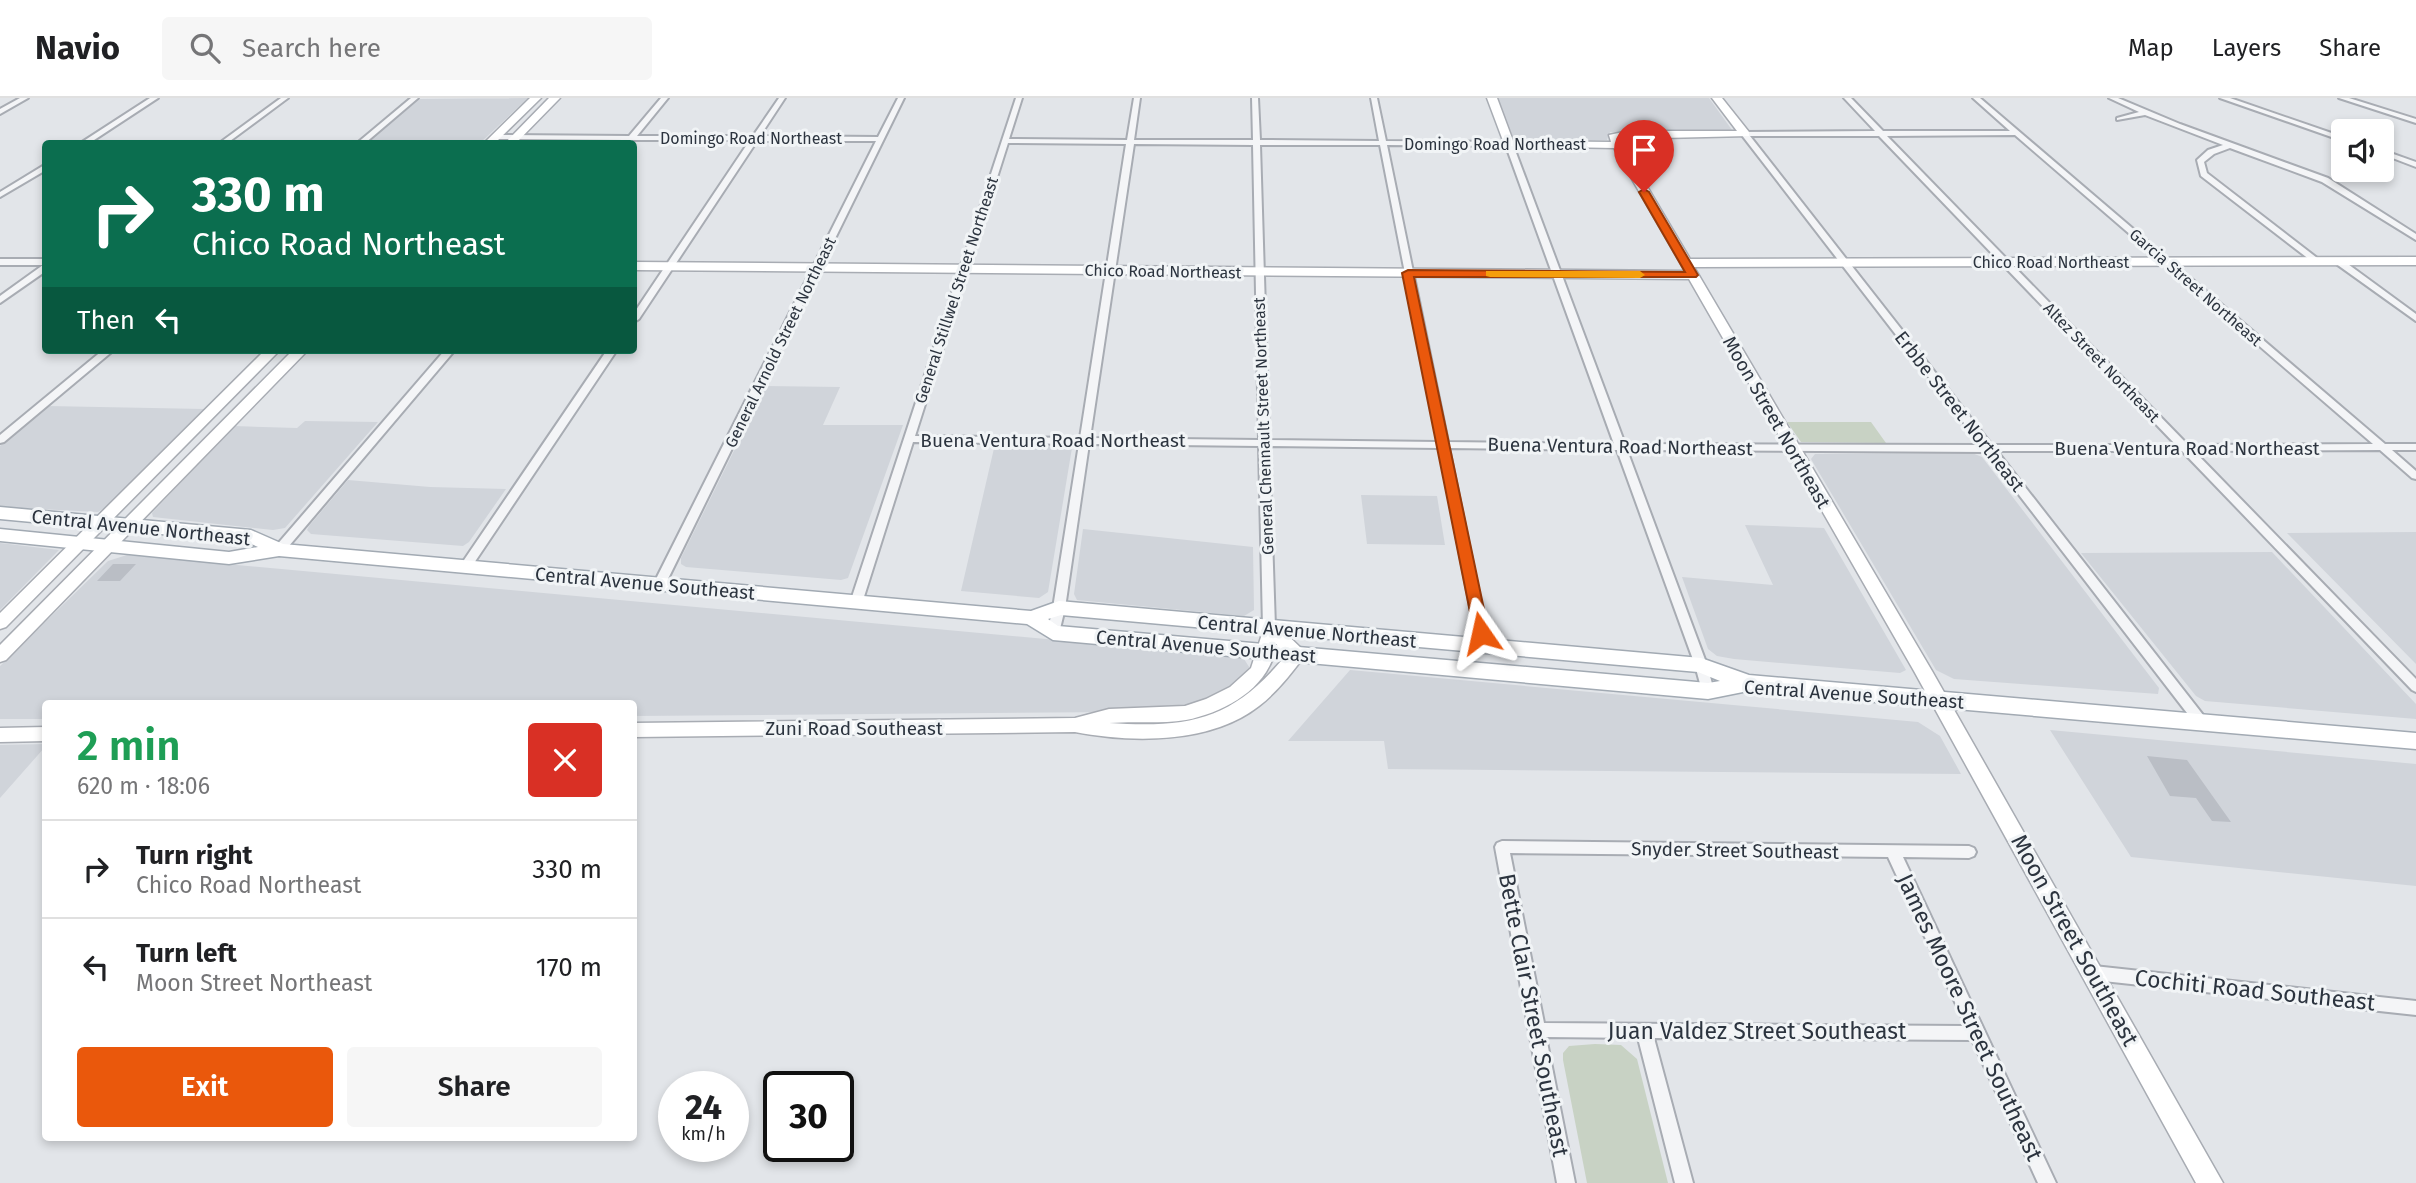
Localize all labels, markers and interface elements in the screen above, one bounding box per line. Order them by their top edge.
search box [162,17,652,80]
text: Navio [35,28,120,68]
icon: search [186,29,224,67]
text: Search here [242,33,381,64]
text: Map [2128,34,2174,62]
text: Layers [2212,34,2281,62]
text: Share [2319,34,2381,62]
map controls [2331,119,2394,182]
button: sound [2331,119,2394,182]
pin [1614,120,1674,192]
street label: Domingo Road Northeast [660,129,842,148]
icon: arrive [1625,131,1663,169]
street label: Domingo Road Northeast [1404,135,1586,154]
text: 330 m [192,165,325,224]
icon: right [77,168,168,259]
street label: General Stillwel Street Northeast [911,174,1002,406]
text: Chico Road Northeast [192,225,505,263]
street label: Garcia Street Northeast [2126,225,2266,350]
street label: General Arnold Street Northeast [721,234,840,451]
street label: Chico Road Northeast [1973,253,2130,272]
street label: Chico Road Northeast [1084,261,1242,282]
street label: General Chennault Street Northeast [1249,297,1277,555]
street label: Altez Street Northeast [2040,299,2164,426]
icon: left [149,301,187,339]
text: Then [77,305,135,336]
street label: Erbbe Street Northeast [1890,326,2029,496]
street label: Moon Street Northeast [1718,332,1835,513]
street label: Buena Ventura Road Northeast [920,429,1186,452]
street label: Buena Ventura Road Northeast [1487,433,1753,460]
street label: Buena Ventura Road Northeast [2054,437,2320,460]
street label: Central Avenue Northeast [31,505,251,550]
street label: Central Avenue Southeast [534,562,756,605]
position arrow [1444,596,1518,670]
street label: Central Avenue Northeast [1197,610,1417,653]
street label: Central Avenue Southeast [1095,625,1317,668]
street label: Central Avenue Southeast [1743,675,1965,714]
street label: Zuni Road Southeast [765,717,943,740]
text: 2 min [77,721,181,771]
button: close [528,723,602,797]
text: 620 m · 18:06 [77,772,210,800]
street label: Moon Street Southeast [2005,829,2145,1051]
street label: Snyder Street Southeast [1631,837,1839,864]
text: Turn right [136,840,253,871]
icon: right [77,850,115,888]
text: 330 m [532,854,602,885]
street label: James Moore Street Southeast [1891,869,2049,1166]
text: Chico Road Northeast [136,871,361,899]
street label: Bette Clair Street Southeast [1493,871,1575,1160]
text: Turn left [136,938,237,969]
icon: left [77,948,115,986]
text: 170 m [536,952,602,983]
street label: Cochiti Road Southeast [2133,963,2377,1017]
text: Moon Street Northeast [136,969,372,997]
street label: Juan Valdez Street Southeast [1608,1017,1907,1045]
button: Exit [77,1047,333,1127]
button: Share [347,1047,602,1127]
speed limit sign: 30 [763,1071,854,1162]
text: 24 [685,1086,722,1128]
text: km/h [681,1123,726,1145]

